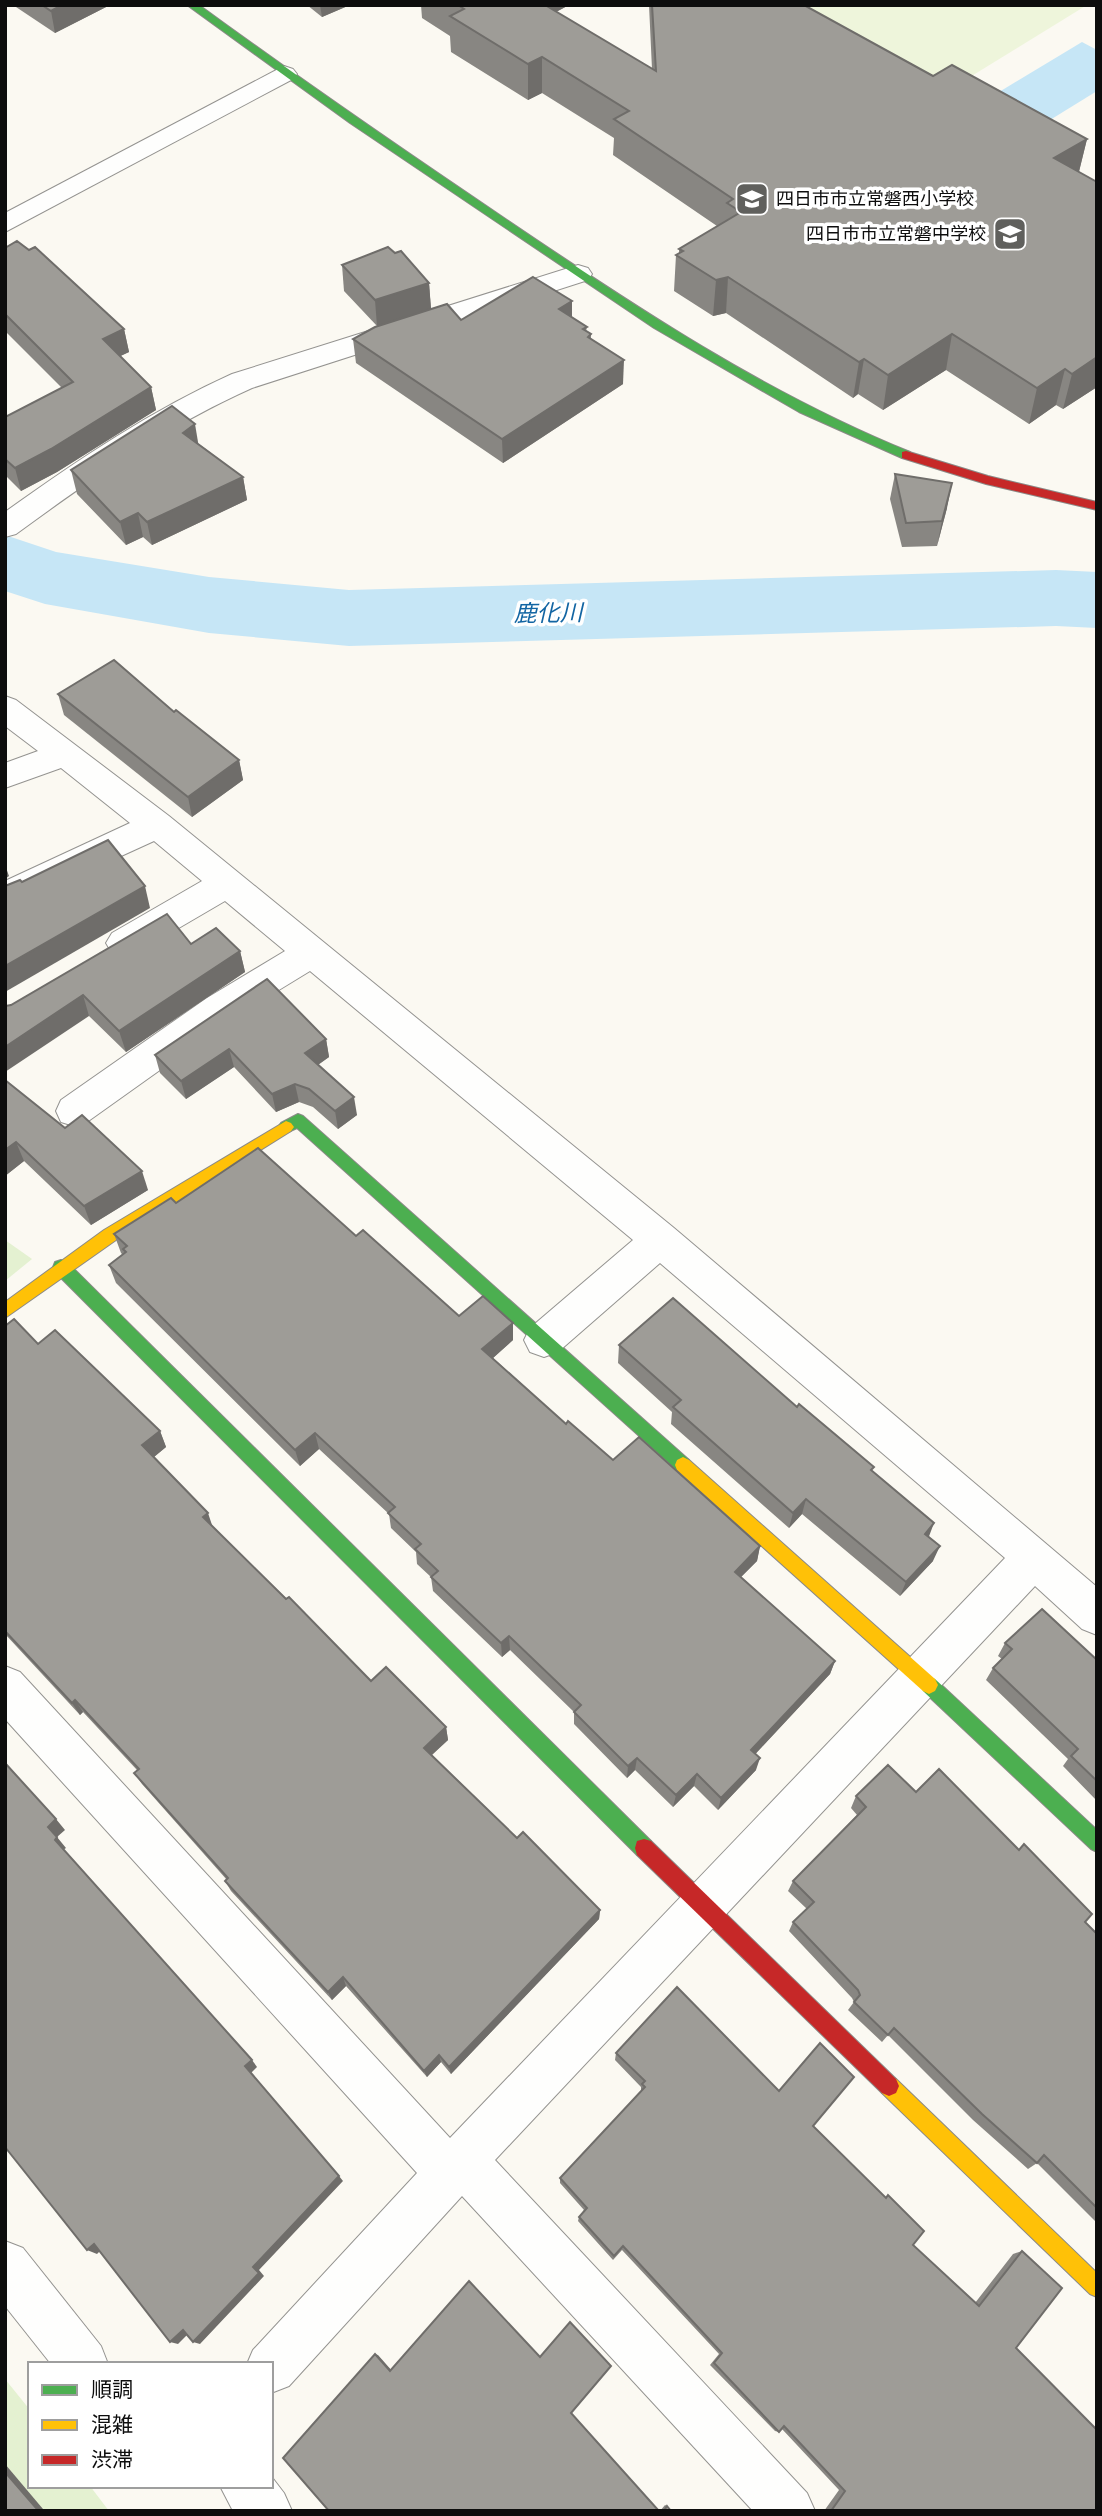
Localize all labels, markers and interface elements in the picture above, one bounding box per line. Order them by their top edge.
school or university icon: 四日市市立常磐西小学校 [733,180,771,218]
place label: 四日市市立常磐西小学校 [776,188,974,210]
school or university icon: 四日市市立常磐中学校 [991,215,1029,253]
place label: 四日市市立常磐中学校 [806,223,986,245]
water label: 鹿化川 [513,598,586,628]
legend [28,2362,273,2488]
text: 順調 [91,2377,133,2403]
text: 混雑 [91,2412,133,2438]
text: 渋滞 [91,2447,133,2473]

